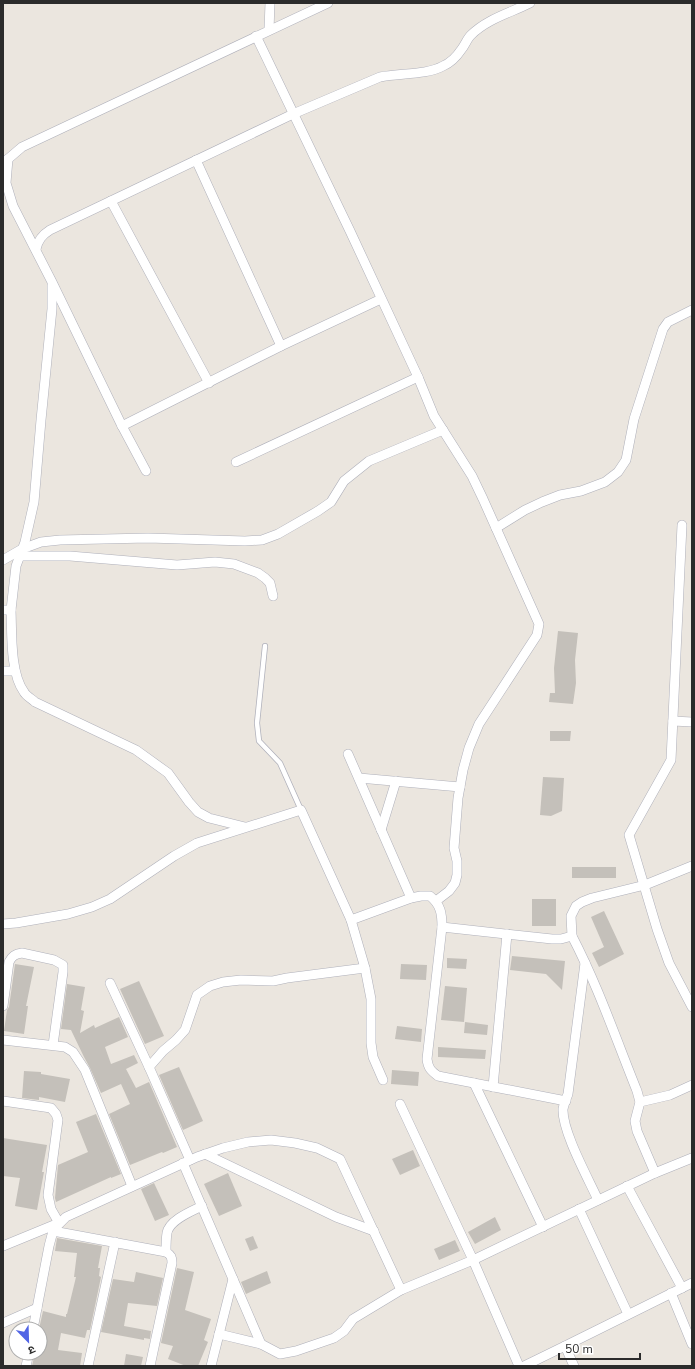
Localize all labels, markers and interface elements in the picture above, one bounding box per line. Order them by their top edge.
north arrow [8,1321,48,1361]
scale bar [559,1335,640,1361]
text: 50 m [565,1341,593,1357]
text: उ [25,1342,38,1358]

